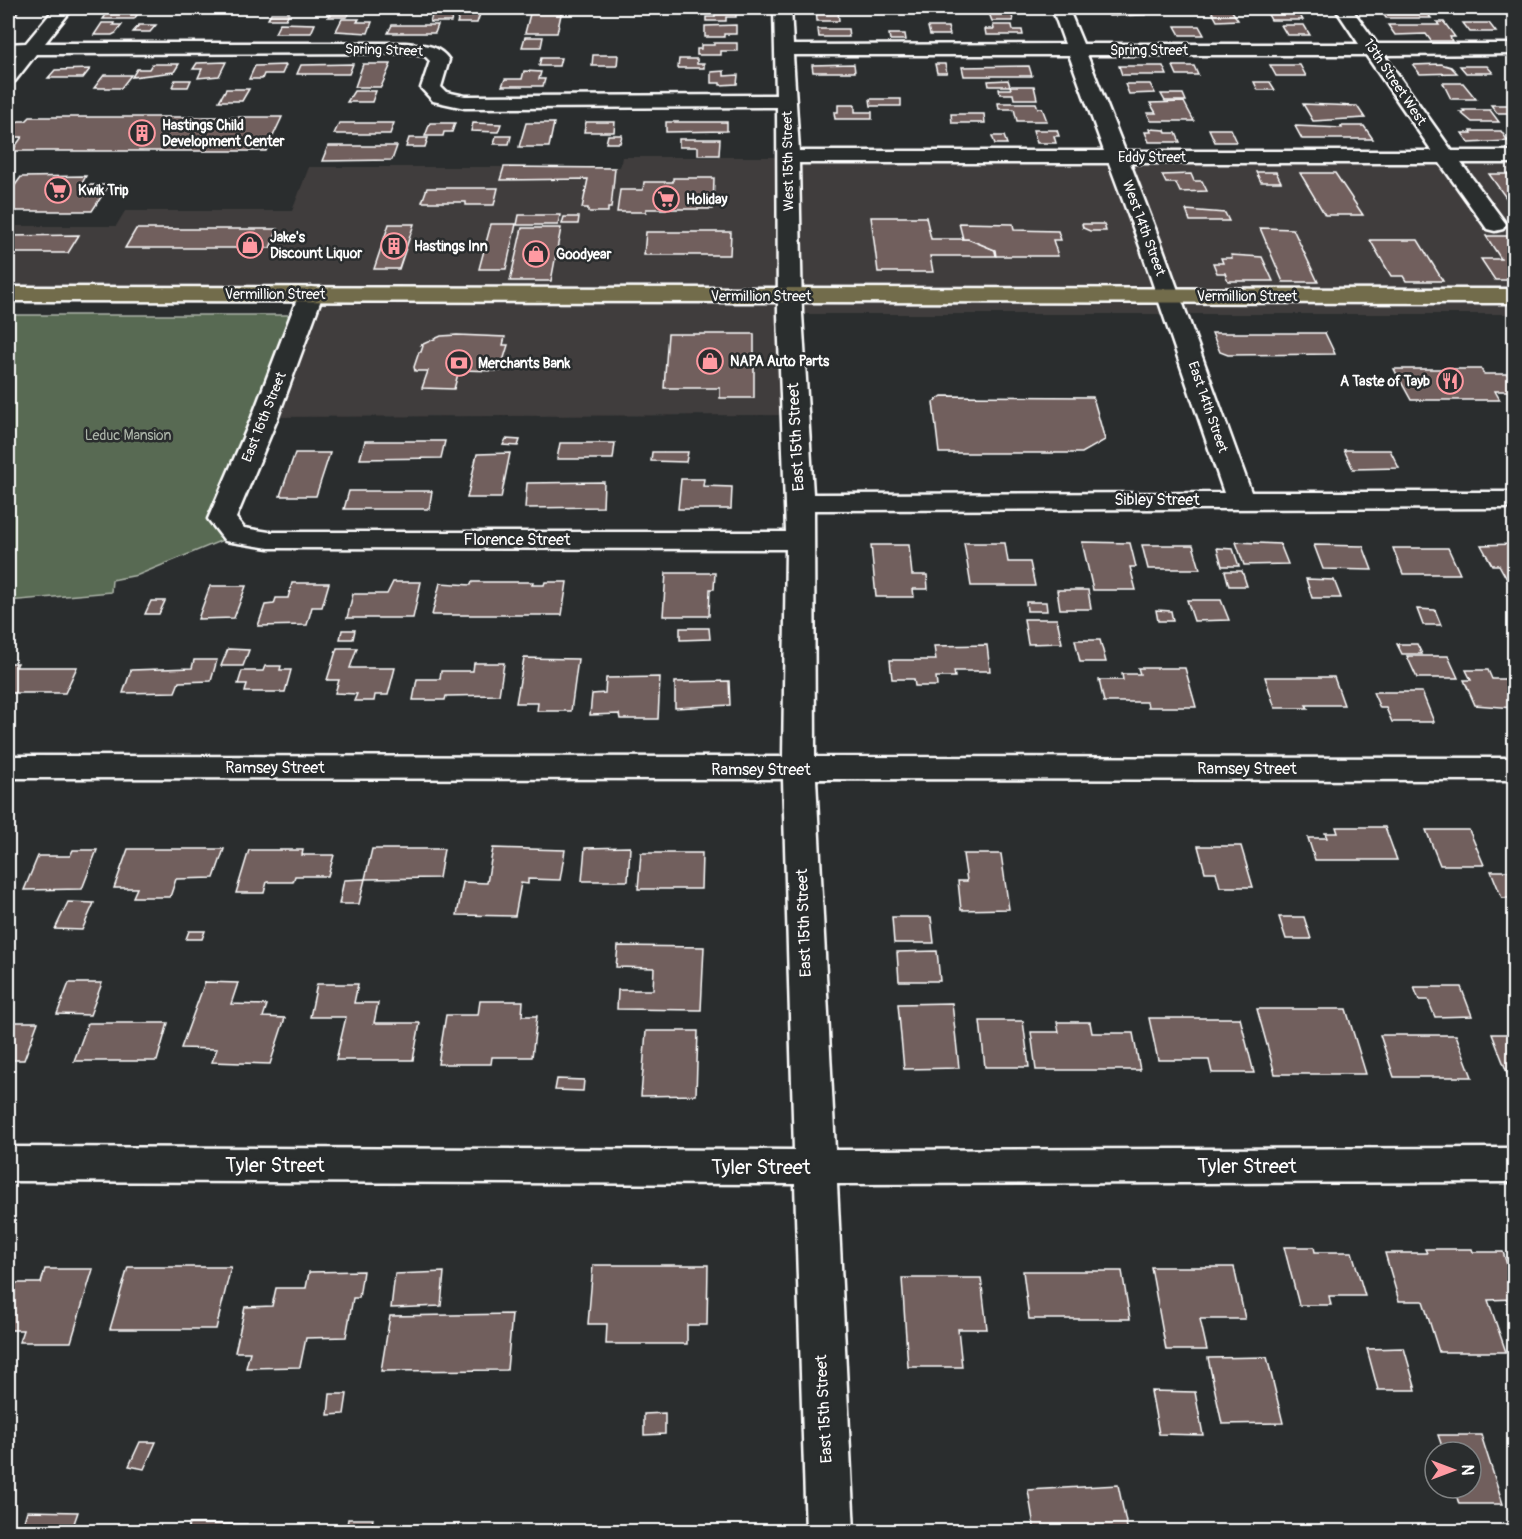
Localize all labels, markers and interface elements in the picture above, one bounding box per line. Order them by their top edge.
street label: 13th Street West [1360,36,1430,129]
street label: Spring Street [345,40,424,60]
street label: Spring Street [1110,42,1188,59]
street label: West 15th Street [779,110,797,211]
place label: Hastings Child Development Center [162,117,286,150]
building icon: Hastings Child Development Center [127,118,157,148]
street label: Eddy Street [1118,149,1186,166]
supermarket icon: Kwik Trip [43,175,73,205]
street label: West 14th Street [1119,178,1169,279]
place label: Kwik Trip [78,182,129,199]
supermarket icon: Holiday [651,184,681,214]
place label: Holiday [686,191,728,208]
place label: Jake's Discount Liquor [270,229,363,262]
shop icon: Jake's Discount Liquor [235,230,265,260]
building icon: Hastings Inn [379,231,409,261]
place label: Hastings Inn [414,238,488,255]
shop icon: Goodyear [521,239,551,269]
place label: Goodyear [556,246,612,263]
street label: Vermillion Street [225,286,326,303]
street label: Vermillion Street [711,288,812,305]
street label: Vermillion Street [1197,288,1298,305]
shop icon: NAPA Auto Parts [695,346,725,376]
bank icon: Merchants Bank [444,348,474,378]
place label: NAPA Auto Parts [730,353,830,370]
place label: Merchants Bank [478,355,570,372]
street label: East 14th Street [1184,359,1232,455]
restaurant icon: A Taste of Tayb [1435,366,1465,396]
street label: East 16th Street [238,369,290,464]
place label: A Taste of Tayb [1340,373,1430,390]
street label: East 15th Street [783,382,809,492]
park label: Leduc Mansion [85,427,171,444]
street label: Sibley Street [1114,490,1200,510]
street label: Florence Street [464,530,571,550]
street label: Ramsey Street [225,758,325,778]
street label: Ramsey Street [1197,759,1297,779]
street label: Ramsey Street [711,760,811,780]
street label: East 15th Street [792,868,816,978]
street label: Tyler Street [225,1153,326,1178]
street label: Tyler Street [1197,1154,1298,1179]
street label: Tyler Street [711,1155,812,1180]
street label: East 15th Street [811,1354,837,1464]
north arrow [1423,1440,1483,1500]
text: N [1457,1465,1477,1476]

